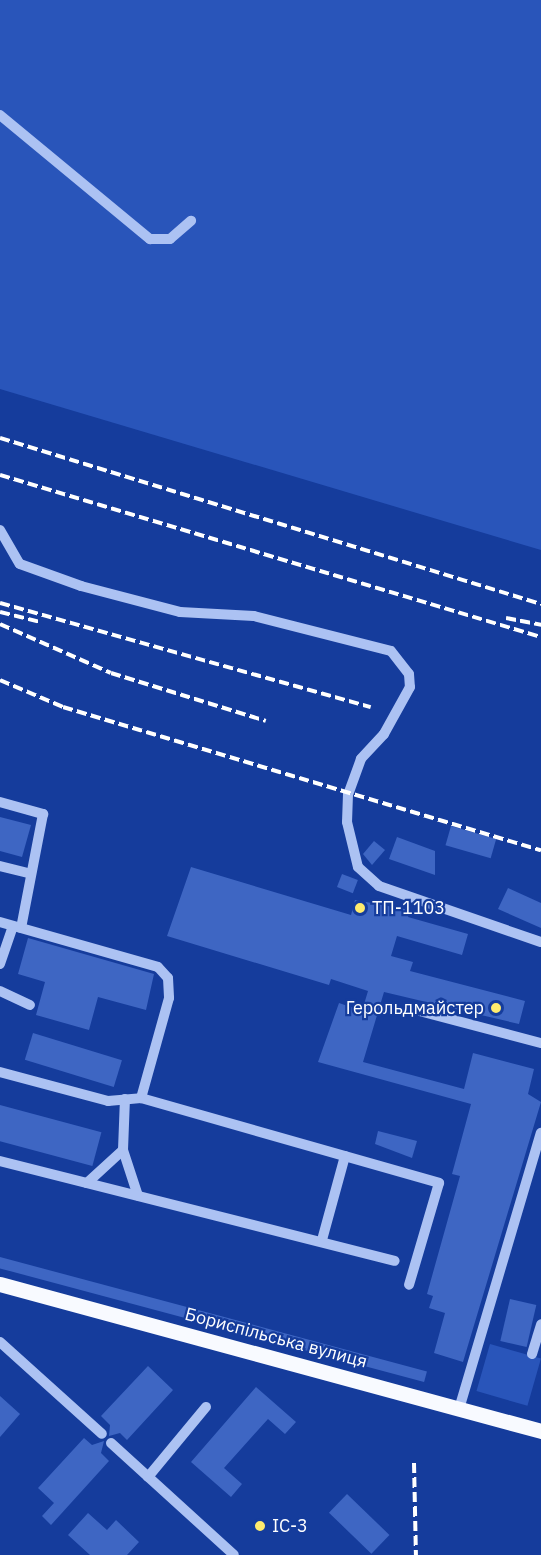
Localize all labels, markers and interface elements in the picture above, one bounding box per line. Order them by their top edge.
place label: ТП-1103 [372,897,445,919]
marker: ТП-1103 [353,901,367,915]
place label: Герольдмайстер [346,997,484,1019]
marker: Герольдмайстер [489,1001,503,1015]
street label: Бориспільська вулиця [183,1303,369,1373]
place label: ІС-3 [272,1515,308,1537]
marker: ІС-3 [253,1519,267,1533]

